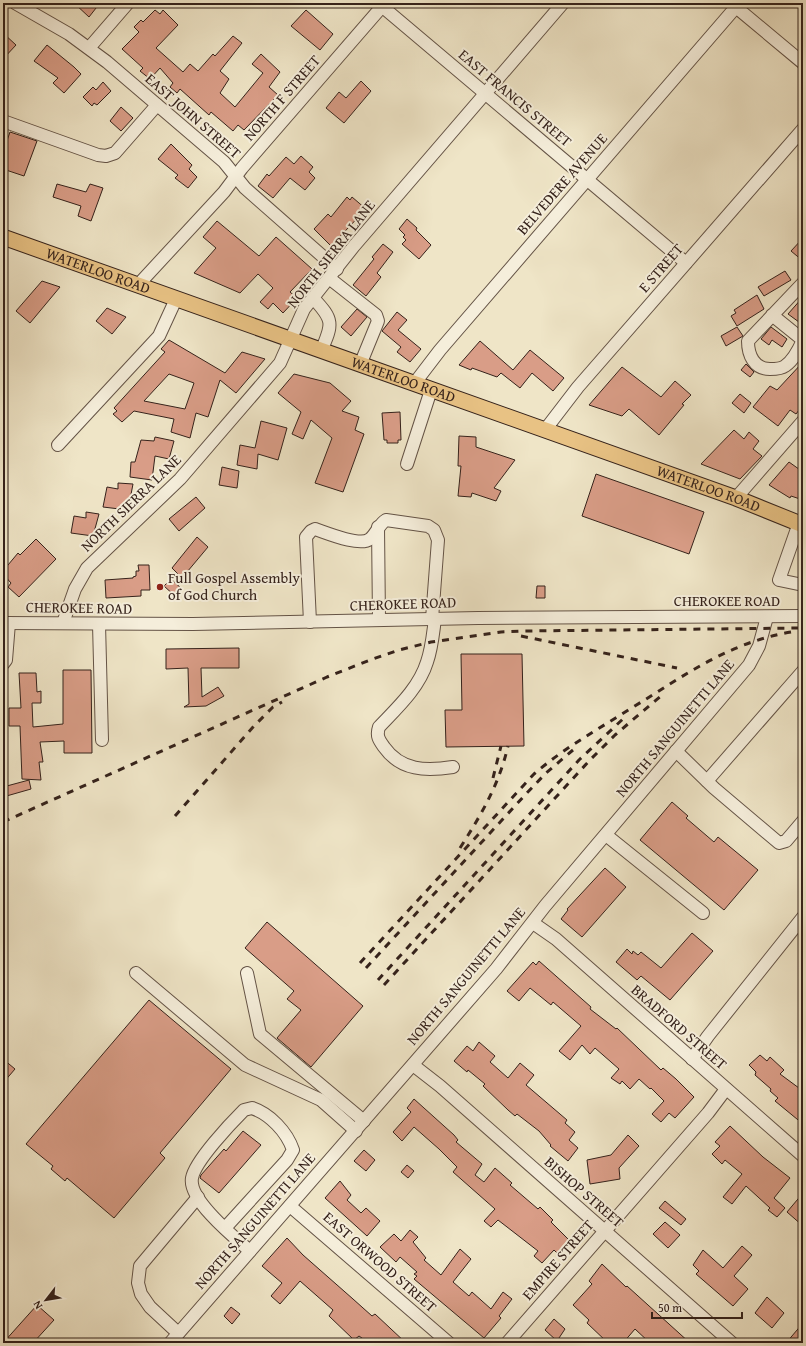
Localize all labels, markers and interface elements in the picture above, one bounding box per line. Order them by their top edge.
street label: EAST FRANCIS STREET [454,44,577,152]
street label: NORTH F STREET [238,50,325,145]
street label: EAST JOHN STREET [141,68,246,163]
street label: BELVEDERE AVENUE [512,128,612,239]
street label: NORTH SIERRA LANE [282,195,380,312]
street label: E STREET [633,238,688,297]
street label: WATERLOO ROAD [43,242,153,299]
street label: WATERLOO ROAD [349,351,458,407]
street label: NORTH SIERRA LANE [76,449,186,556]
street label: WATERLOO ROAD [654,460,764,517]
place label: Full Gospel Assembly of God Church [168,567,301,605]
marker: Full Gospel Assembly of God Church [155,582,165,592]
street label: CHEROKEE ROAD [674,590,780,611]
street label: CHEROKEE ROAD [349,591,456,616]
street label: CHEROKEE ROAD [26,596,132,619]
street label: NORTH SANGUINETTI LANE [611,654,739,801]
street label: NORTH SANGUINETTI LANE [402,902,530,1049]
street label: BRADFORD STREET [627,979,732,1075]
street label: NORTH SANGUINETTI LANE [189,1148,320,1293]
street label: BISHOP STREET [540,1151,629,1232]
street label: EAST ORWOOD STREET [319,1206,442,1317]
street label: EMPIRE STREET [517,1215,599,1304]
north arrow [26,1280,66,1320]
scale bar [652,1294,742,1320]
text: N [28,1297,46,1312]
text: 50 m [658,1299,682,1316]

